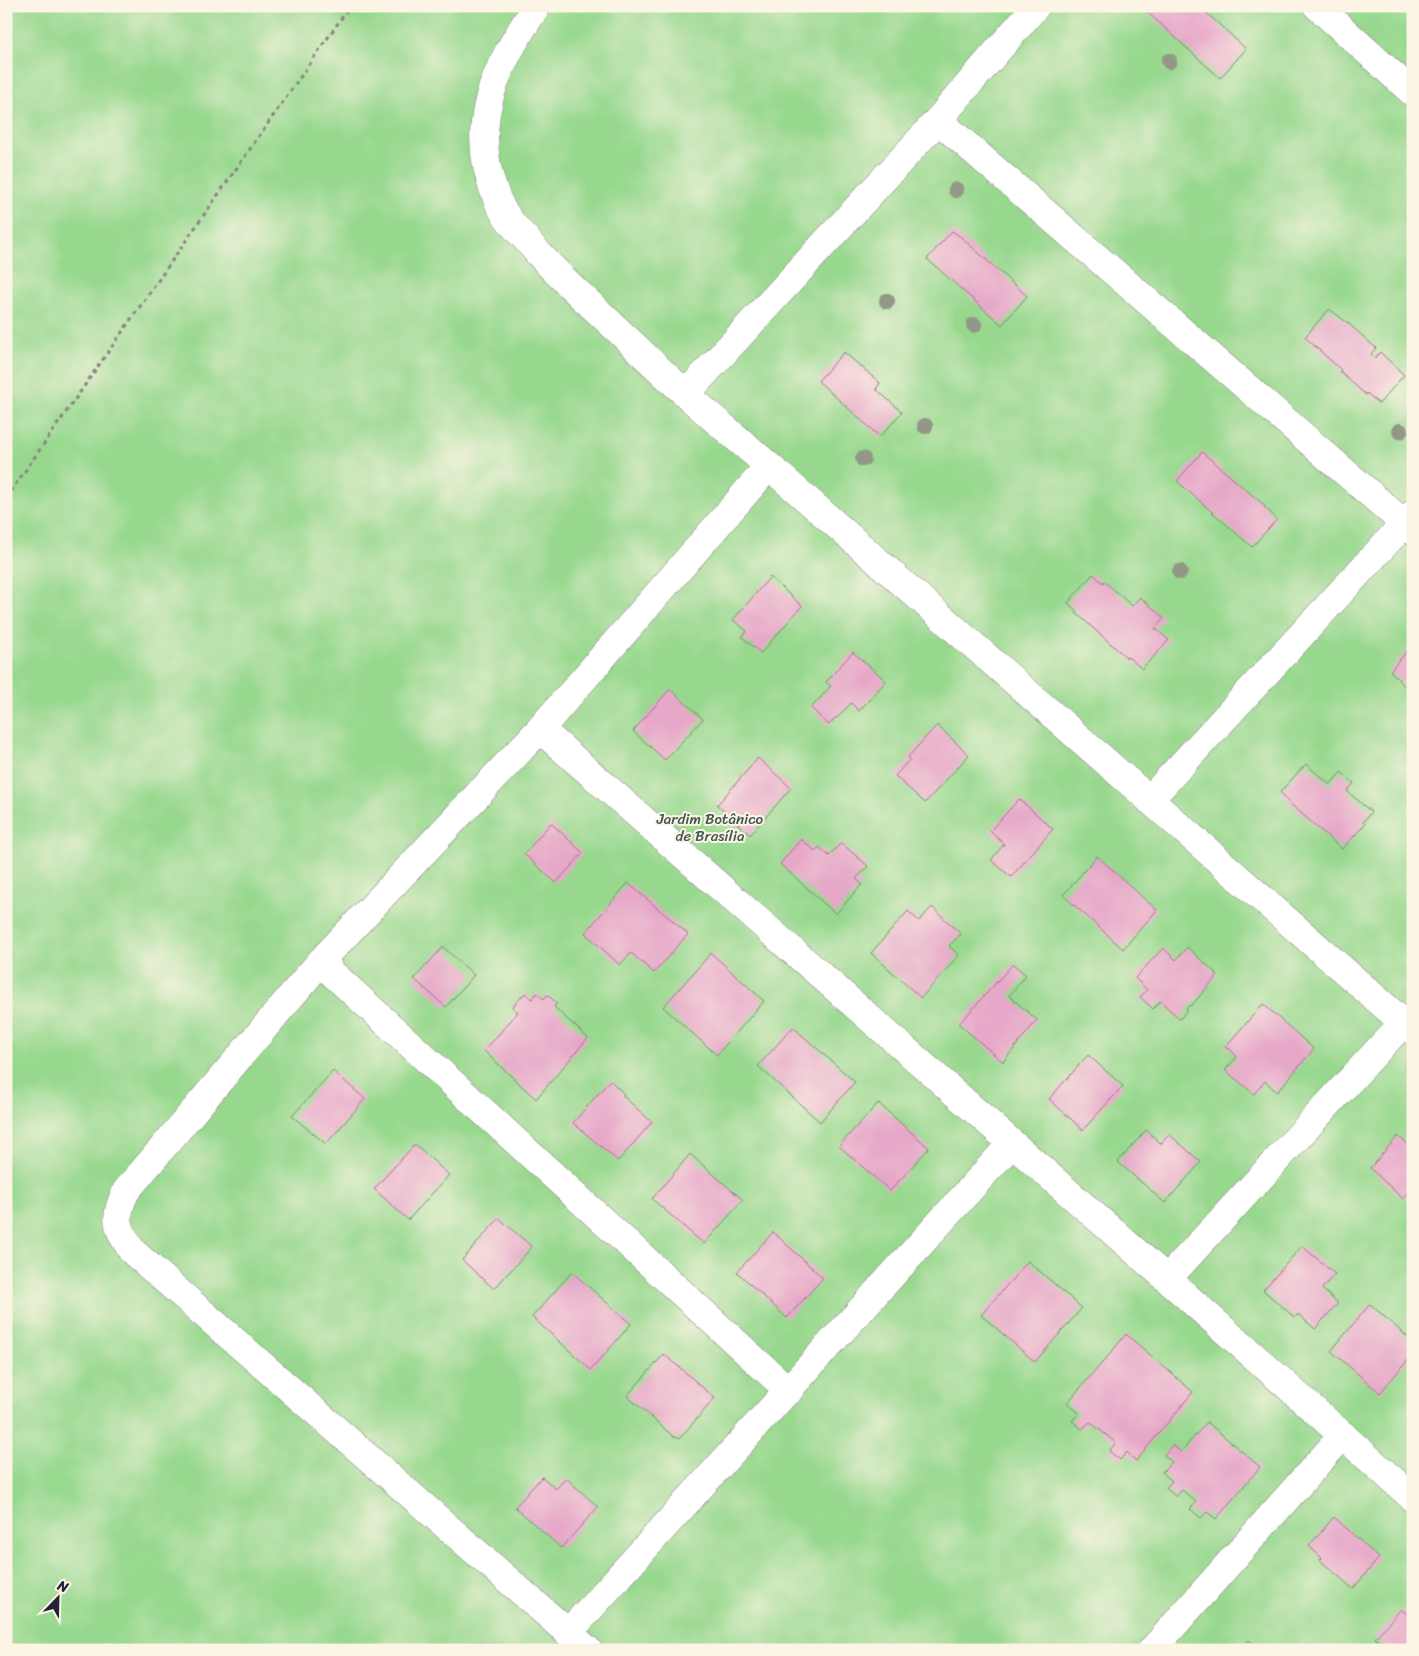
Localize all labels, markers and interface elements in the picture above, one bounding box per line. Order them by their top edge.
park label: Jardim Botânico de Brasília [656,806,764,849]
text: N [53,1573,73,1600]
north arrow [32,1574,82,1624]

